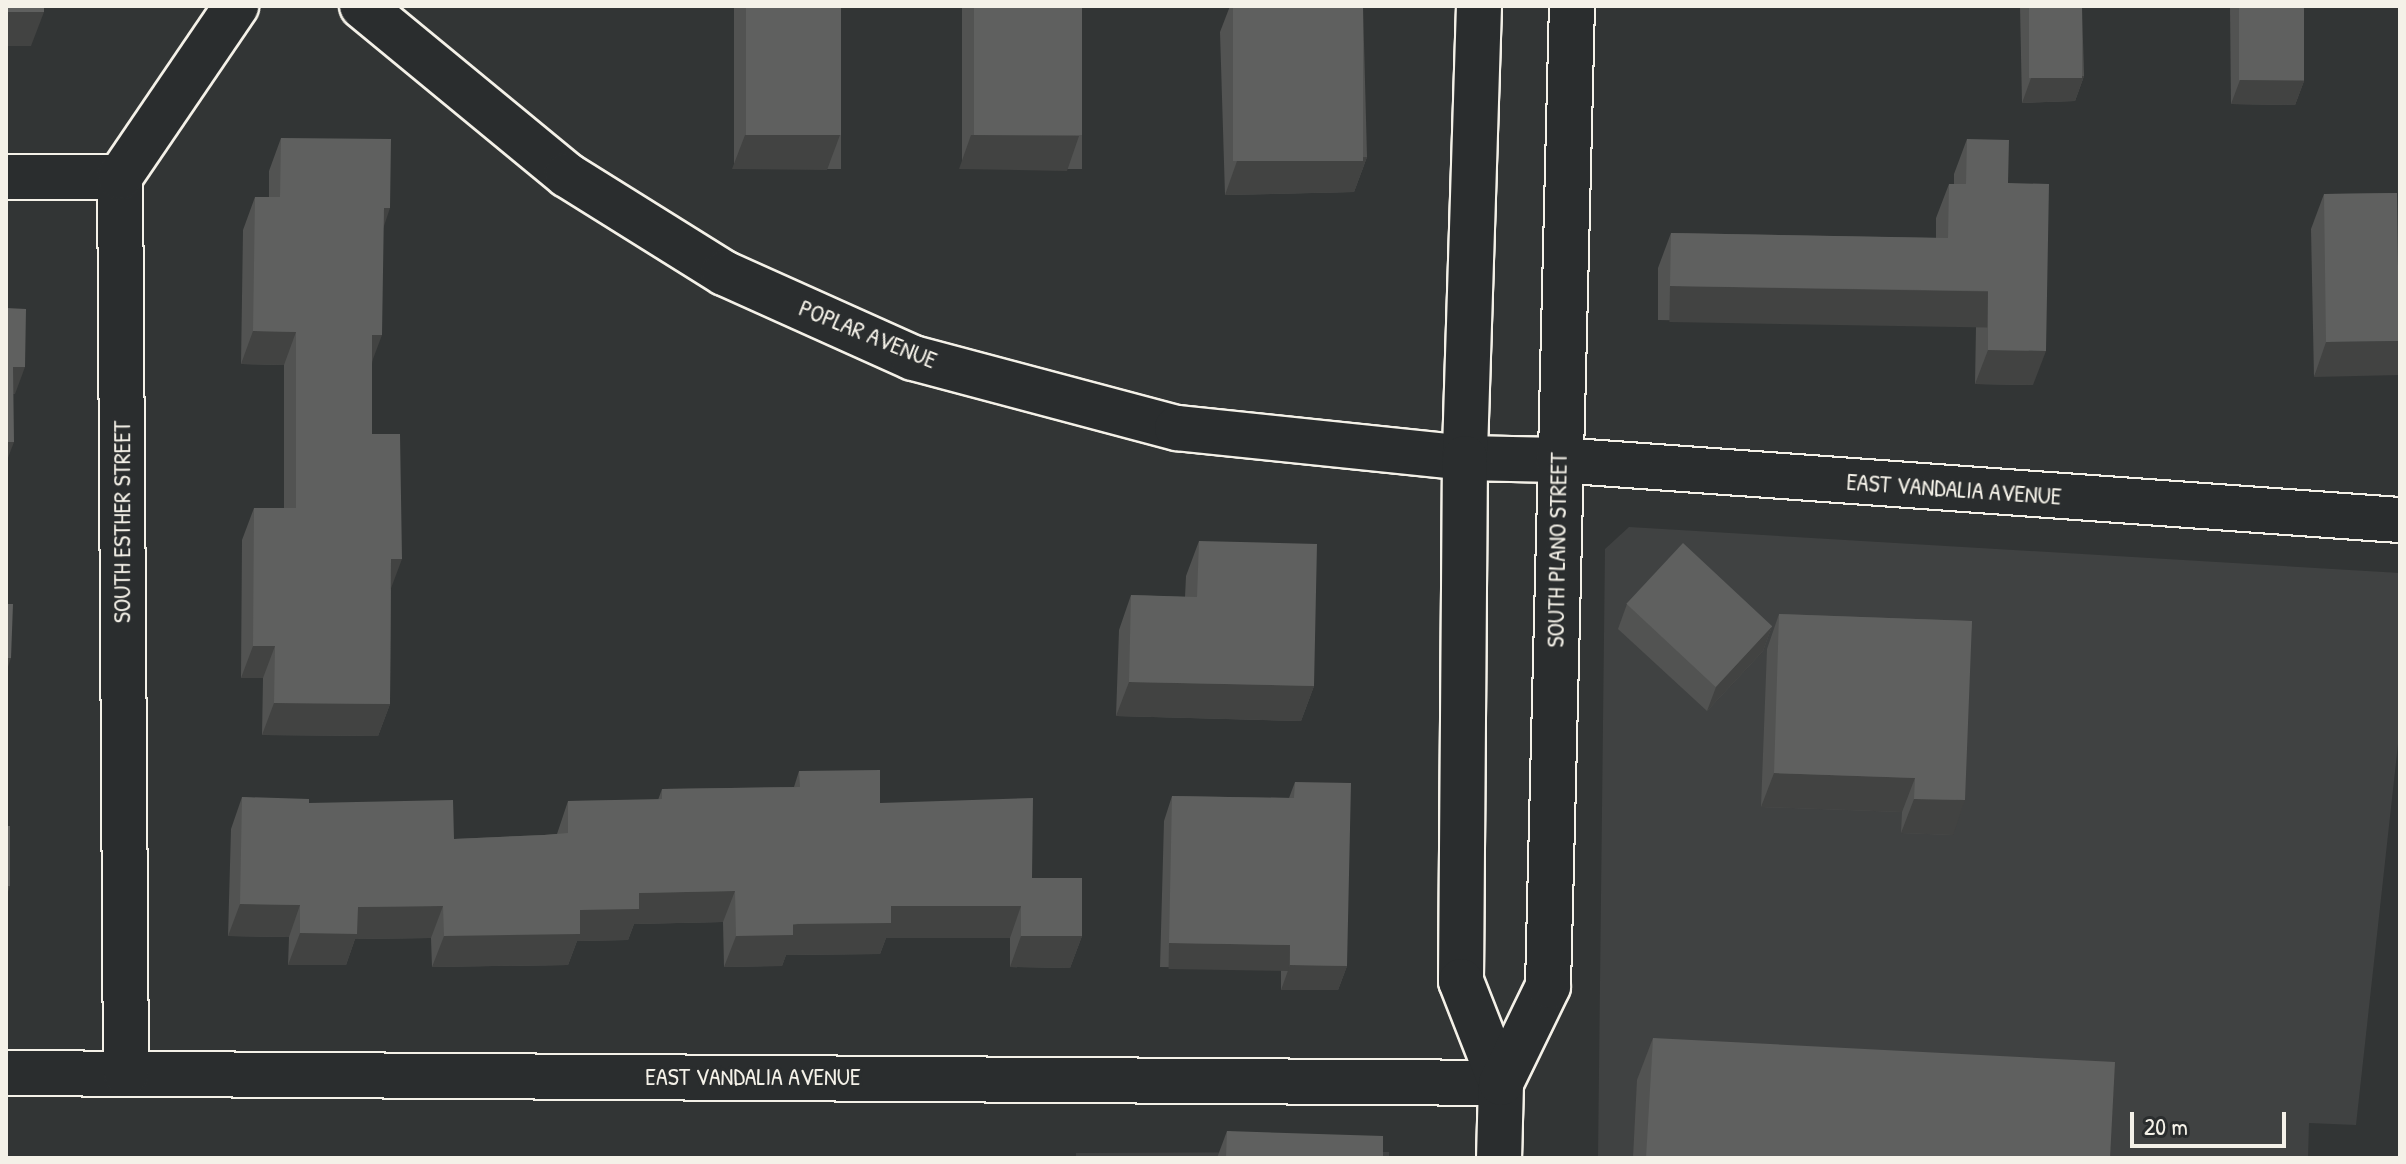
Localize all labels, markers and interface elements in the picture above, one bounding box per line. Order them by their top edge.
street label: POPLAR AVENUE [795,293,941,375]
street label: SOUTH ESTHER STREET [108,421,136,623]
street label: SOUTH PLANO STREET [1541,452,1573,648]
street label: EAST VANDALIA AVENUE [1846,467,2062,511]
street label: EAST VANDALIA AVENUE [645,1063,861,1091]
scale bar [2134,1096,2290,1146]
text: 20 m [2144,1110,2188,1142]

